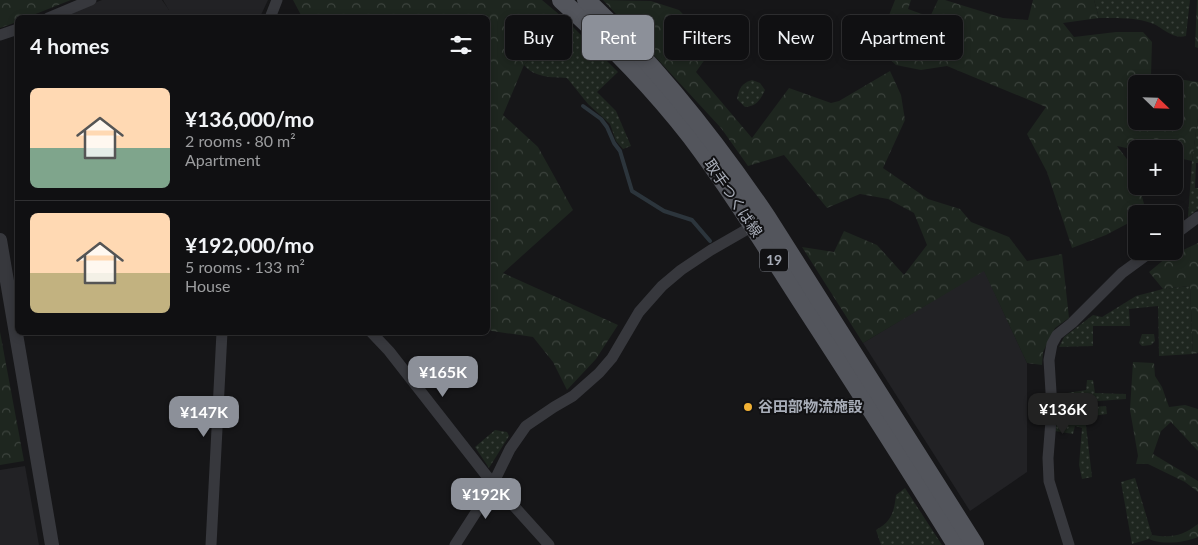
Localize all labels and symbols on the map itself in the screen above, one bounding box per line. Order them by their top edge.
north arrow [1128,75,1182,130]
street label: 取手つくば線 [701,155,766,240]
road number: 19 [760,248,788,272]
pin: ¥165K [408,356,478,398]
pin: ¥136K [1028,392,1098,435]
pin: ¥147K [169,396,239,438]
place label: 谷田部物流施設 [758,397,863,415]
marker: 谷田部物流施設 [742,401,754,413]
pin: ¥192K [451,478,521,520]

